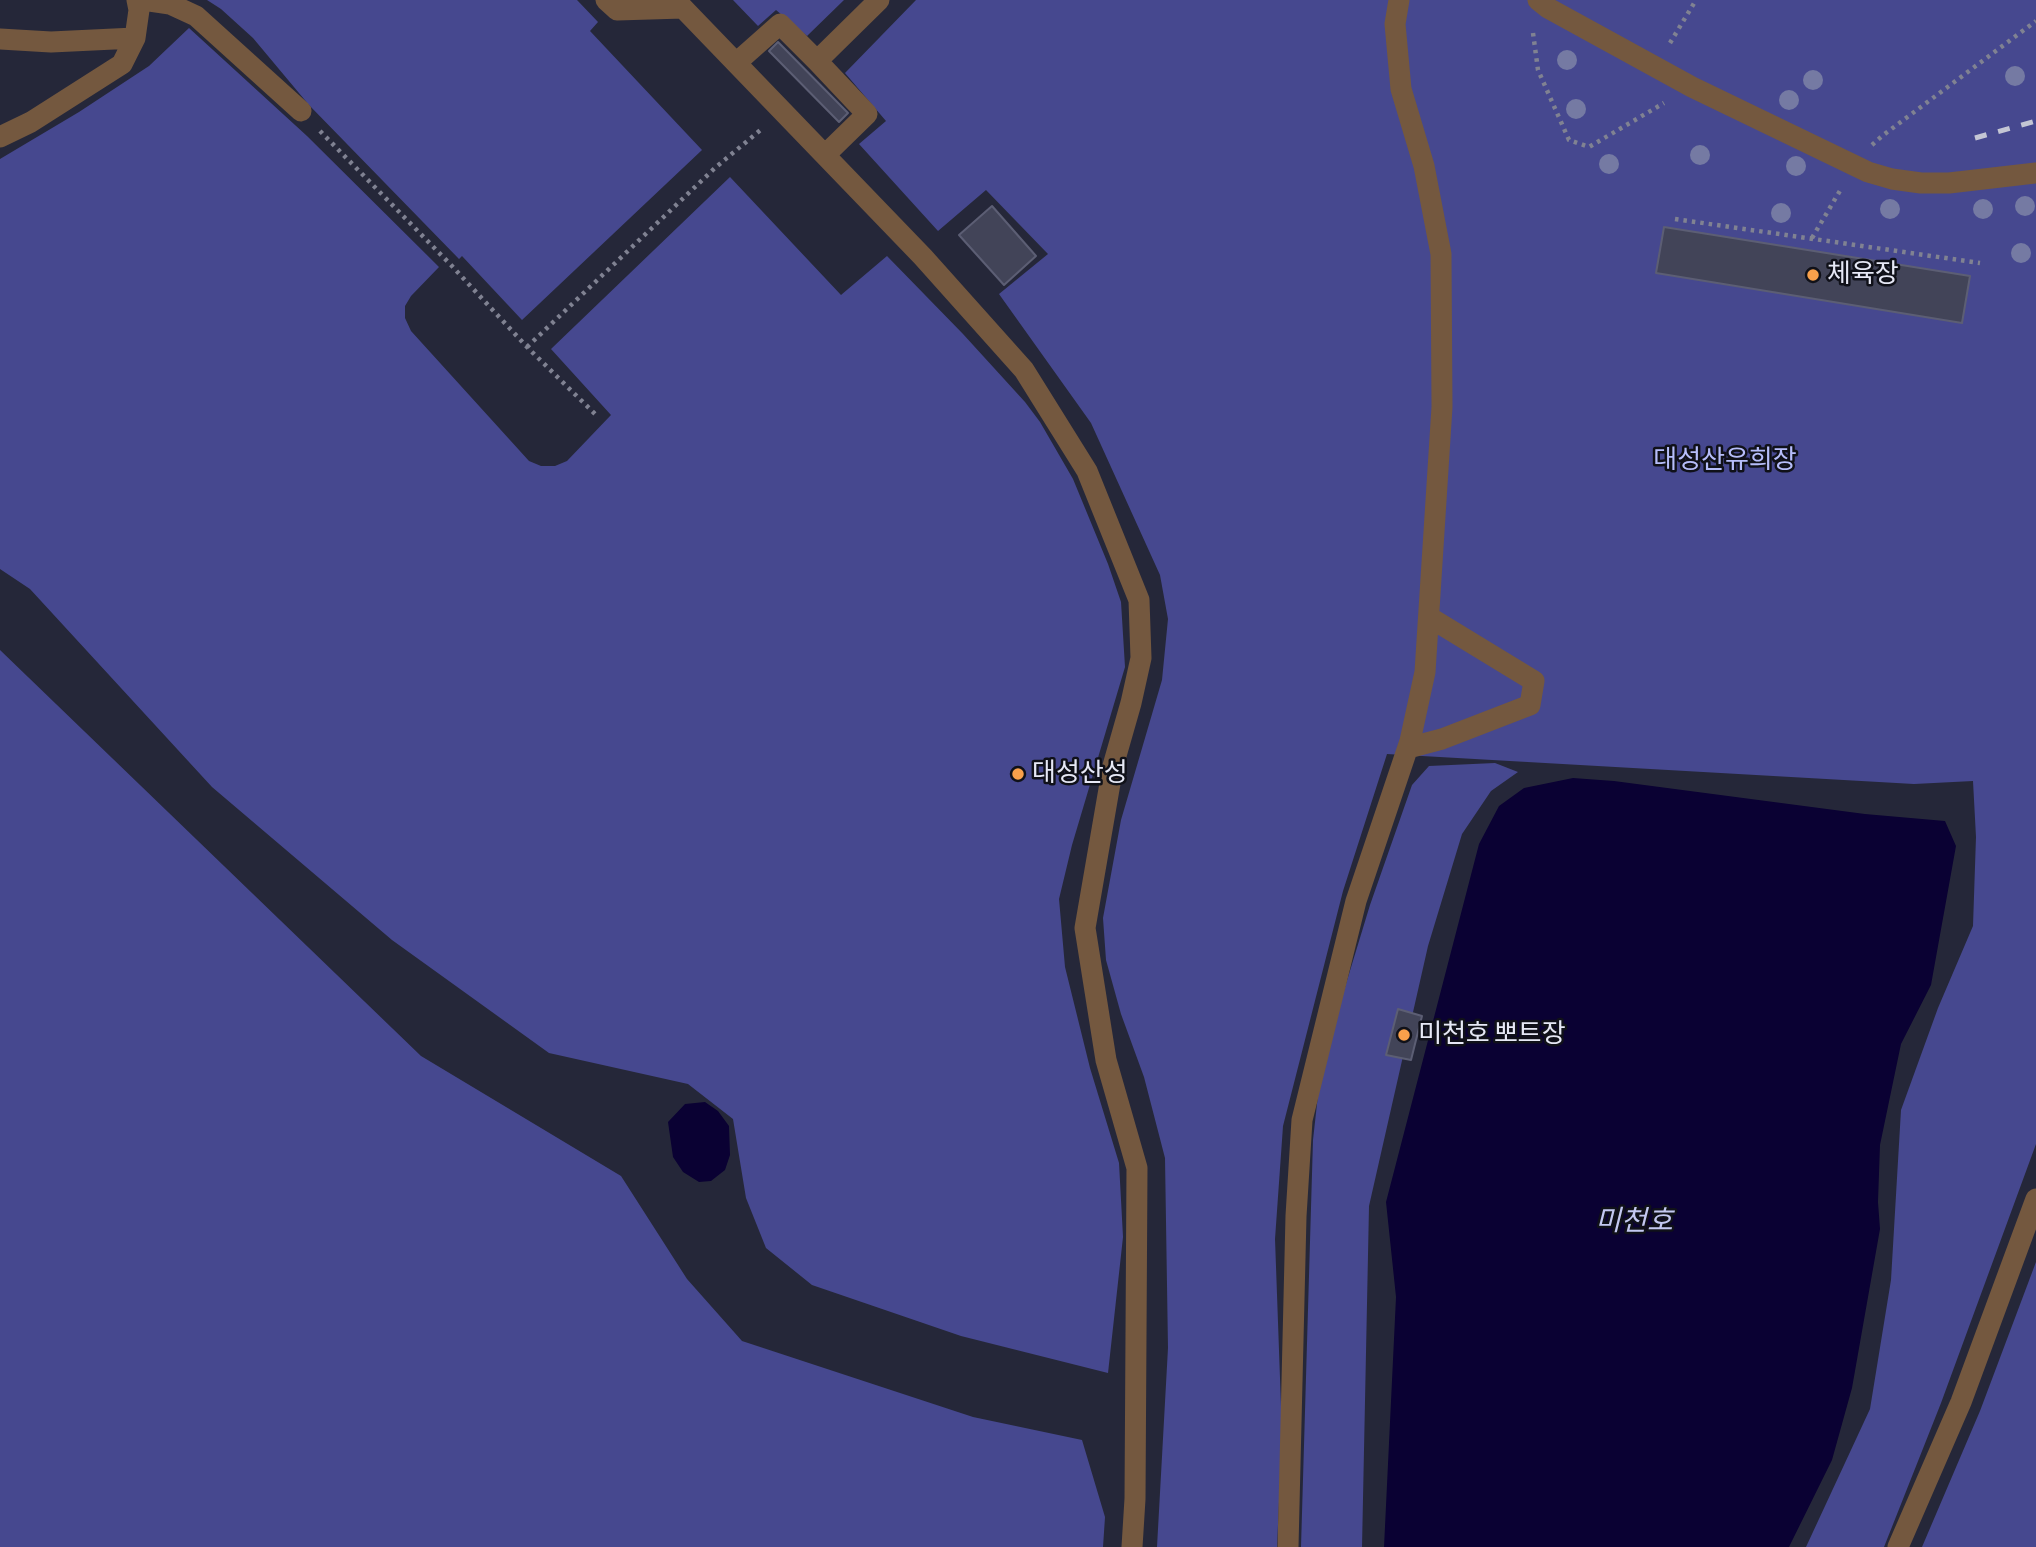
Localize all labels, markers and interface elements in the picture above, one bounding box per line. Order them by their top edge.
place label: 체육장 [1827,259,1899,291]
marker: 체육장 [1805,267,1821,283]
park label: 대성산유희장 [1653,445,1797,477]
place label: 대성산성 [1032,758,1128,790]
marker: 대성산성 [1010,766,1026,782]
place label: 미천호 뽀트장 [1418,1019,1566,1051]
marker: 미천호 뽀트장 [1396,1027,1412,1043]
water label: 미천호 [1595,1206,1673,1240]

